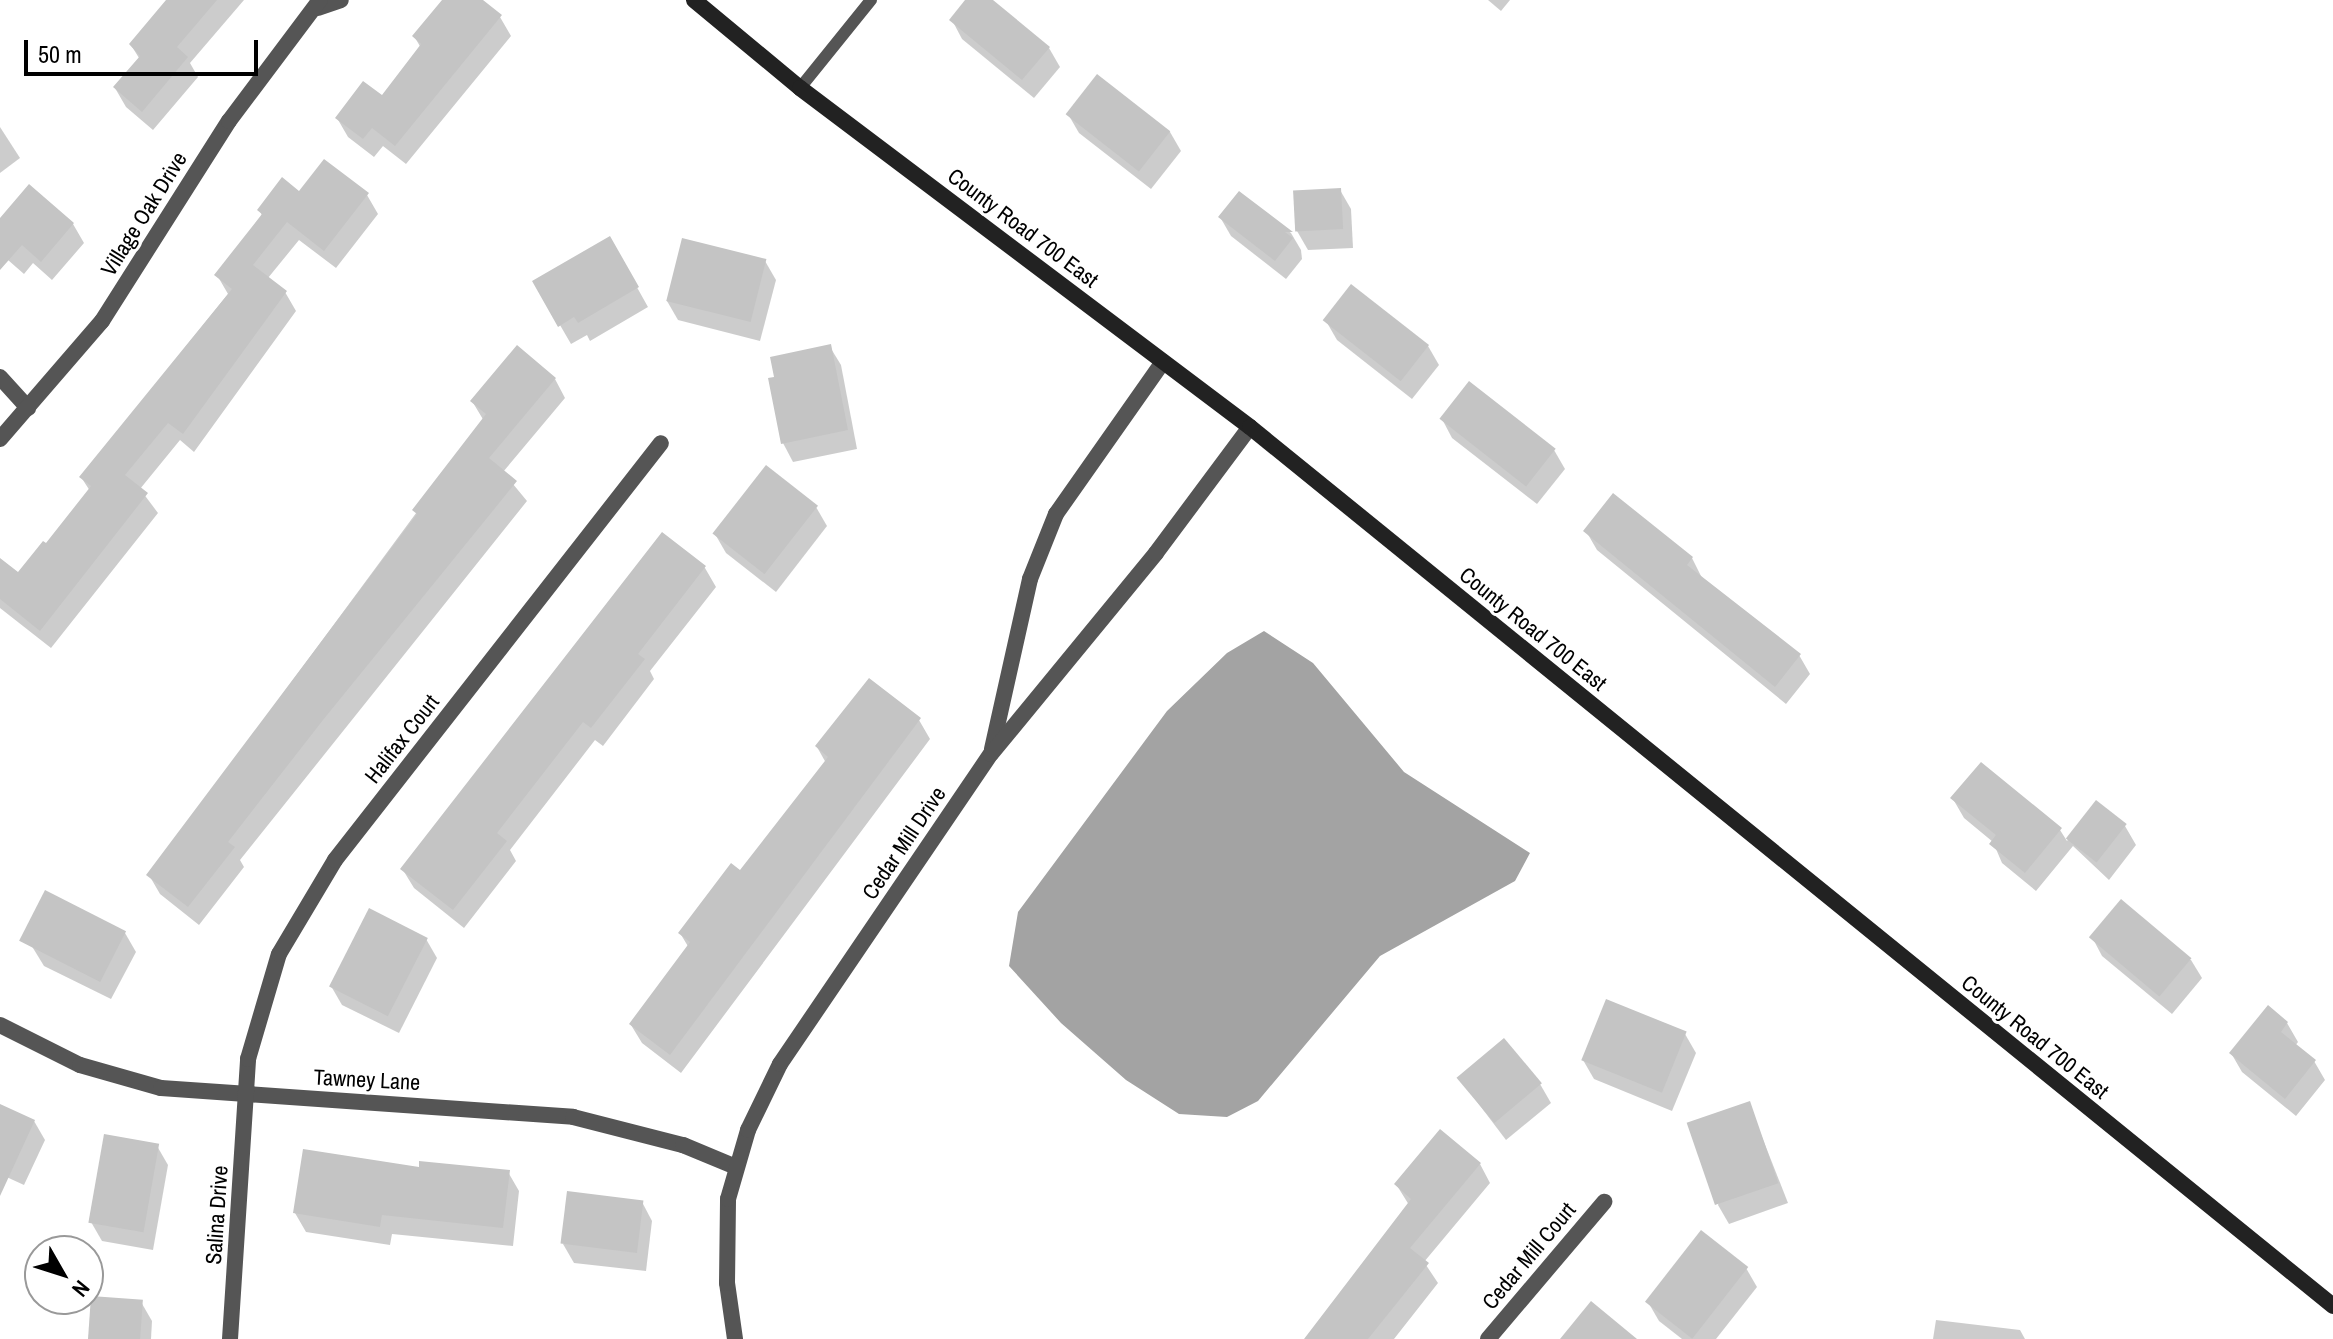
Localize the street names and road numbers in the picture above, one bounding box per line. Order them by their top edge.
street label: Village Oak Drive [95,147,193,281]
street label: County Road 700 East [943,163,1103,293]
street label: County Road 700 East [1454,562,1612,696]
street label: Halifax Court [359,689,445,789]
street label: Cedar Mill Drive [857,782,951,904]
street label: County Road 700 East [1956,970,2114,1104]
street label: Tawney Lane [313,1064,421,1096]
street label: Salina Drive [200,1165,234,1265]
street label: Cedar Mill Court [1477,1197,1581,1315]

